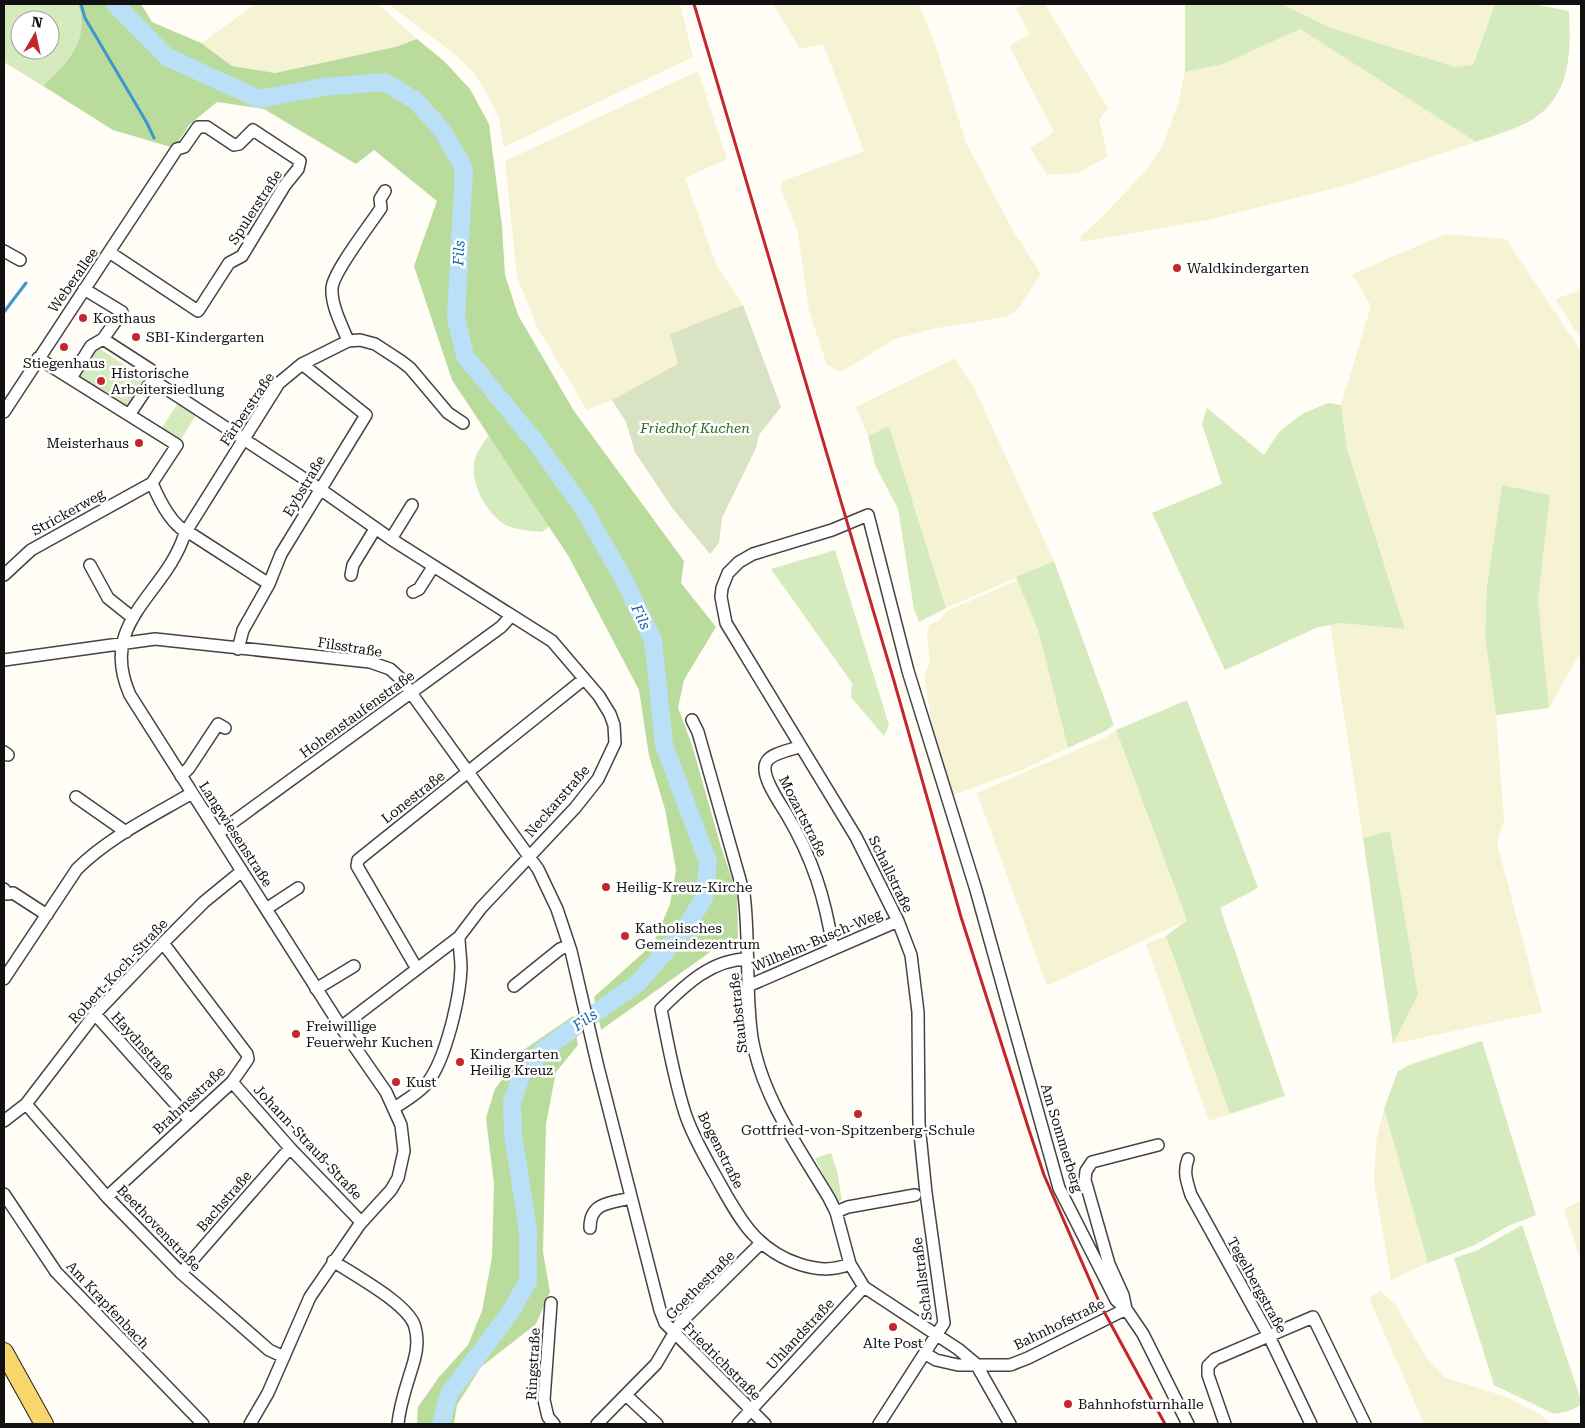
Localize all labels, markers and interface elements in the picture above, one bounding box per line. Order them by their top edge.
north arrow [10,10,60,60]
text: N [30,13,44,31]
street label: Spulerstraße [225,166,285,247]
water label: Fils [449,240,469,267]
street label: Weberallee [45,244,101,315]
place label: Waldkindergarten [1187,260,1309,276]
marker: Waldkindergarten [1171,262,1183,274]
place label: Kosthaus [93,310,156,326]
marker: Kosthaus [77,312,89,324]
place label: SBI-Kindergarten [146,329,265,345]
marker: SBI-Kindergarten [130,331,142,343]
marker: Stiegenhaus [58,341,70,353]
place label: Stiegenhaus [23,355,105,371]
place label: Historische Arbeitersiedlung [111,365,224,397]
street label: Färberstraße [217,369,278,449]
marker: Historische Arbeitersiedlung [95,375,107,387]
park label: Friedhof Kuchen [639,420,750,436]
place label: Meisterhaus [46,435,129,451]
marker: Meisterhaus [133,437,145,449]
street label: Eybstraße [280,453,328,519]
street label: Strickerweg [29,485,107,539]
water label: Fils [627,601,655,632]
street label: Filsstraße [317,634,384,660]
street label: Hohenstaufenstraße [297,667,418,761]
street label: Neckarstraße [521,762,593,840]
street label: Lonestraße [378,767,448,827]
street label: Mozartstraße [776,773,830,859]
street label: Langwiesenstraße [196,778,276,890]
street label: Schallstraße [865,833,917,915]
place label: Heilig-Kreuz-Kirche [616,879,753,895]
marker: Heilig-Kreuz-Kirche [600,881,612,893]
street label: Wilhelm-Busch-Weg [750,905,884,975]
street label: Robert-Koch-Straße [65,915,171,1027]
place label: Katholisches Gemeindezentrum [635,920,760,952]
marker: Katholisches Gemeindezentrum [619,930,631,942]
street label: Staubstraße [726,972,750,1054]
water label: Fils [568,1005,601,1035]
street label: Haydnstraße [108,1009,178,1084]
place label: Freiwillige Feuerwehr Kuchen [306,1018,433,1050]
marker: Freiwillige Feuerwehr Kuchen [290,1028,302,1040]
place label: Kindergarten Heilig Kreuz [470,1046,559,1078]
marker: Kindergarten Heilig Kreuz [454,1056,466,1068]
street label: Brahmsstraße [150,1062,228,1137]
place label: Kust [406,1074,436,1090]
marker: Kust [390,1076,402,1088]
street label: Johann-Strauß-Straße [251,1081,366,1203]
street label: Am Sommerberg [1038,1082,1086,1194]
marker: Gottfried-von-Spitzenberg-Schule [852,1108,864,1120]
street label: Bogenstraße [695,1109,747,1191]
place label: Gottfried-von-Spitzenberg-Schule [741,1122,975,1138]
street label: Bachstraße [193,1167,255,1235]
street label: Beethovenstraße [114,1182,204,1275]
street label: Tegelbergstraße [1224,1234,1290,1336]
street label: Schallstraße [909,1236,935,1321]
street label: Goethestraße [662,1247,738,1323]
street label: Am Krapfenbach [63,1258,153,1352]
street label: Uhlandstraße [763,1295,837,1373]
street label: Bahnhofstraße [1011,1295,1107,1353]
street label: Friedrichstraße [680,1319,765,1404]
marker: Alte Post [887,1321,899,1333]
street label: Ringstraße [523,1327,543,1401]
place label: Alte Post [863,1335,923,1351]
place label: Bahnhofsturnhalle [1078,1396,1204,1412]
marker: Bahnhofsturnhalle [1062,1398,1074,1410]

